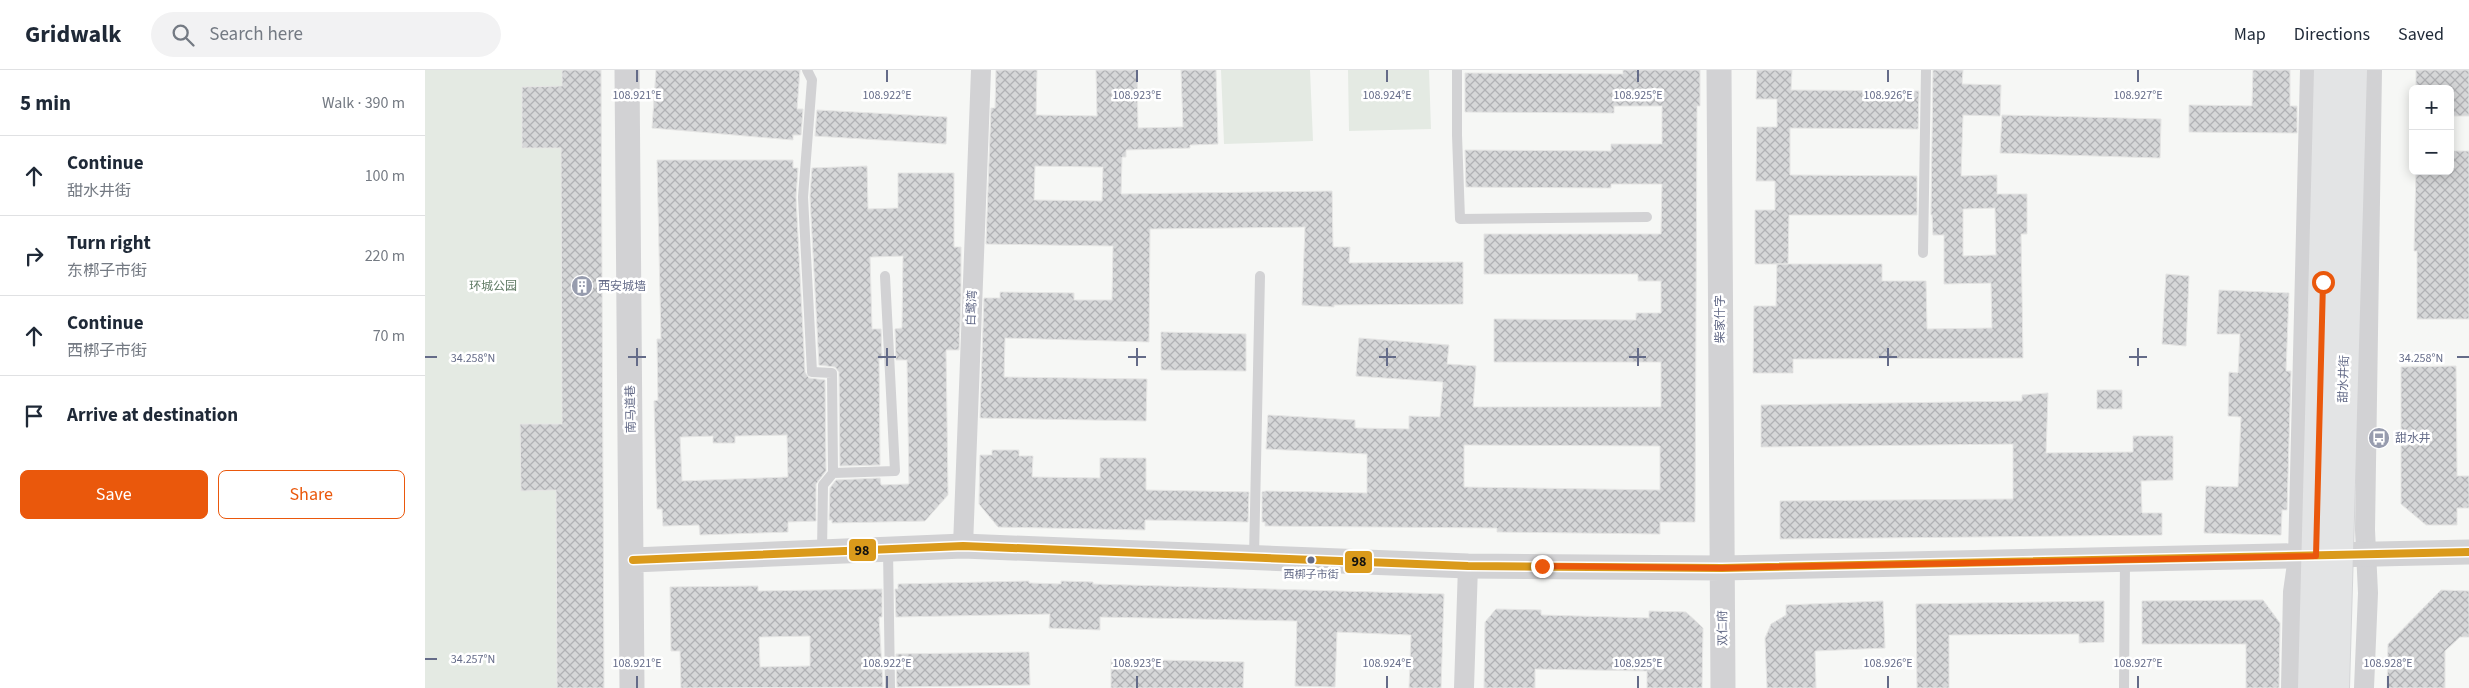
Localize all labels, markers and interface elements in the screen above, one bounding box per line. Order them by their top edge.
search box [151,12,501,57]
text: Gridwalk [25,17,121,52]
icon: search [169,21,197,49]
text: Search here [209,21,303,48]
text: Map [2234,22,2266,47]
text: Directions [2294,22,2370,47]
text: Saved [2398,22,2444,47]
map controls [2409,85,2454,175]
button: + [2409,85,2454,130]
text: 108.921°E [612,87,662,104]
text: 108.922°E [862,87,912,104]
text: 108.923°E [1112,87,1162,104]
text: 108.924°E [1362,87,1412,104]
text: 108.925°E [1613,87,1663,104]
text: 108.926°E [1863,87,1913,104]
text: 108.927°E [2113,87,2163,104]
text: 5 min [20,88,71,118]
text: Walk · 390 m [322,92,405,114]
button: − [2409,130,2454,175]
text: Continue [67,150,144,177]
icon: ahead [20,162,48,190]
text: 100 m [365,165,405,187]
text: 甜水井街 [67,180,131,202]
text: Turn right [67,230,151,257]
icon: right [20,242,48,270]
text: 220 m [365,245,405,267]
text: 东梆子市街 [67,260,147,282]
route start [2312,271,2335,294]
building icon: 西安城墙 [570,274,594,298]
park label: 环城公园 [469,278,517,295]
place label: 西安城墙 [598,278,646,295]
street label: 白鹭湾 [963,290,981,326]
street label: 柴家什字 [1712,295,1729,343]
text: Continue [67,310,144,337]
icon: ahead [20,322,48,350]
text: 70 m [373,325,405,347]
text: 西梆子市街 [67,340,147,362]
text: 34.258°N [451,350,495,367]
text: 34.258°N [2399,350,2443,367]
street label: 甜水井街 [2335,355,2353,403]
street label: 南马道巷 [622,385,640,433]
icon: arrive [20,402,48,430]
text: Arrive at destination [67,402,238,429]
bus stop icon: 甜水井 [2367,426,2391,450]
place label: 甜水井 [2395,430,2431,447]
button: Save [20,470,208,519]
button: Share [218,470,405,519]
line badge: 98 [848,538,877,562]
text: 98 [855,541,869,561]
line badge: 98 [1344,550,1373,574]
text: 98 [1352,552,1366,572]
marker: 西梆子市街 [1306,555,1316,565]
route end [1531,555,1554,578]
place label: 西梆子市街 [1284,567,1339,582]
street label: 双仁府 [1714,610,1732,646]
text: 34.257°N [451,651,495,668]
text: 108.921°E [612,655,662,672]
text: 108.922°E [862,655,912,672]
text: 108.923°E [1112,655,1162,672]
text: 108.924°E [1362,655,1412,672]
text: 108.925°E [1613,655,1663,672]
text: 108.926°E [1863,655,1913,672]
text: 108.927°E [2113,655,2163,672]
text: 108.928°E [2363,655,2413,672]

